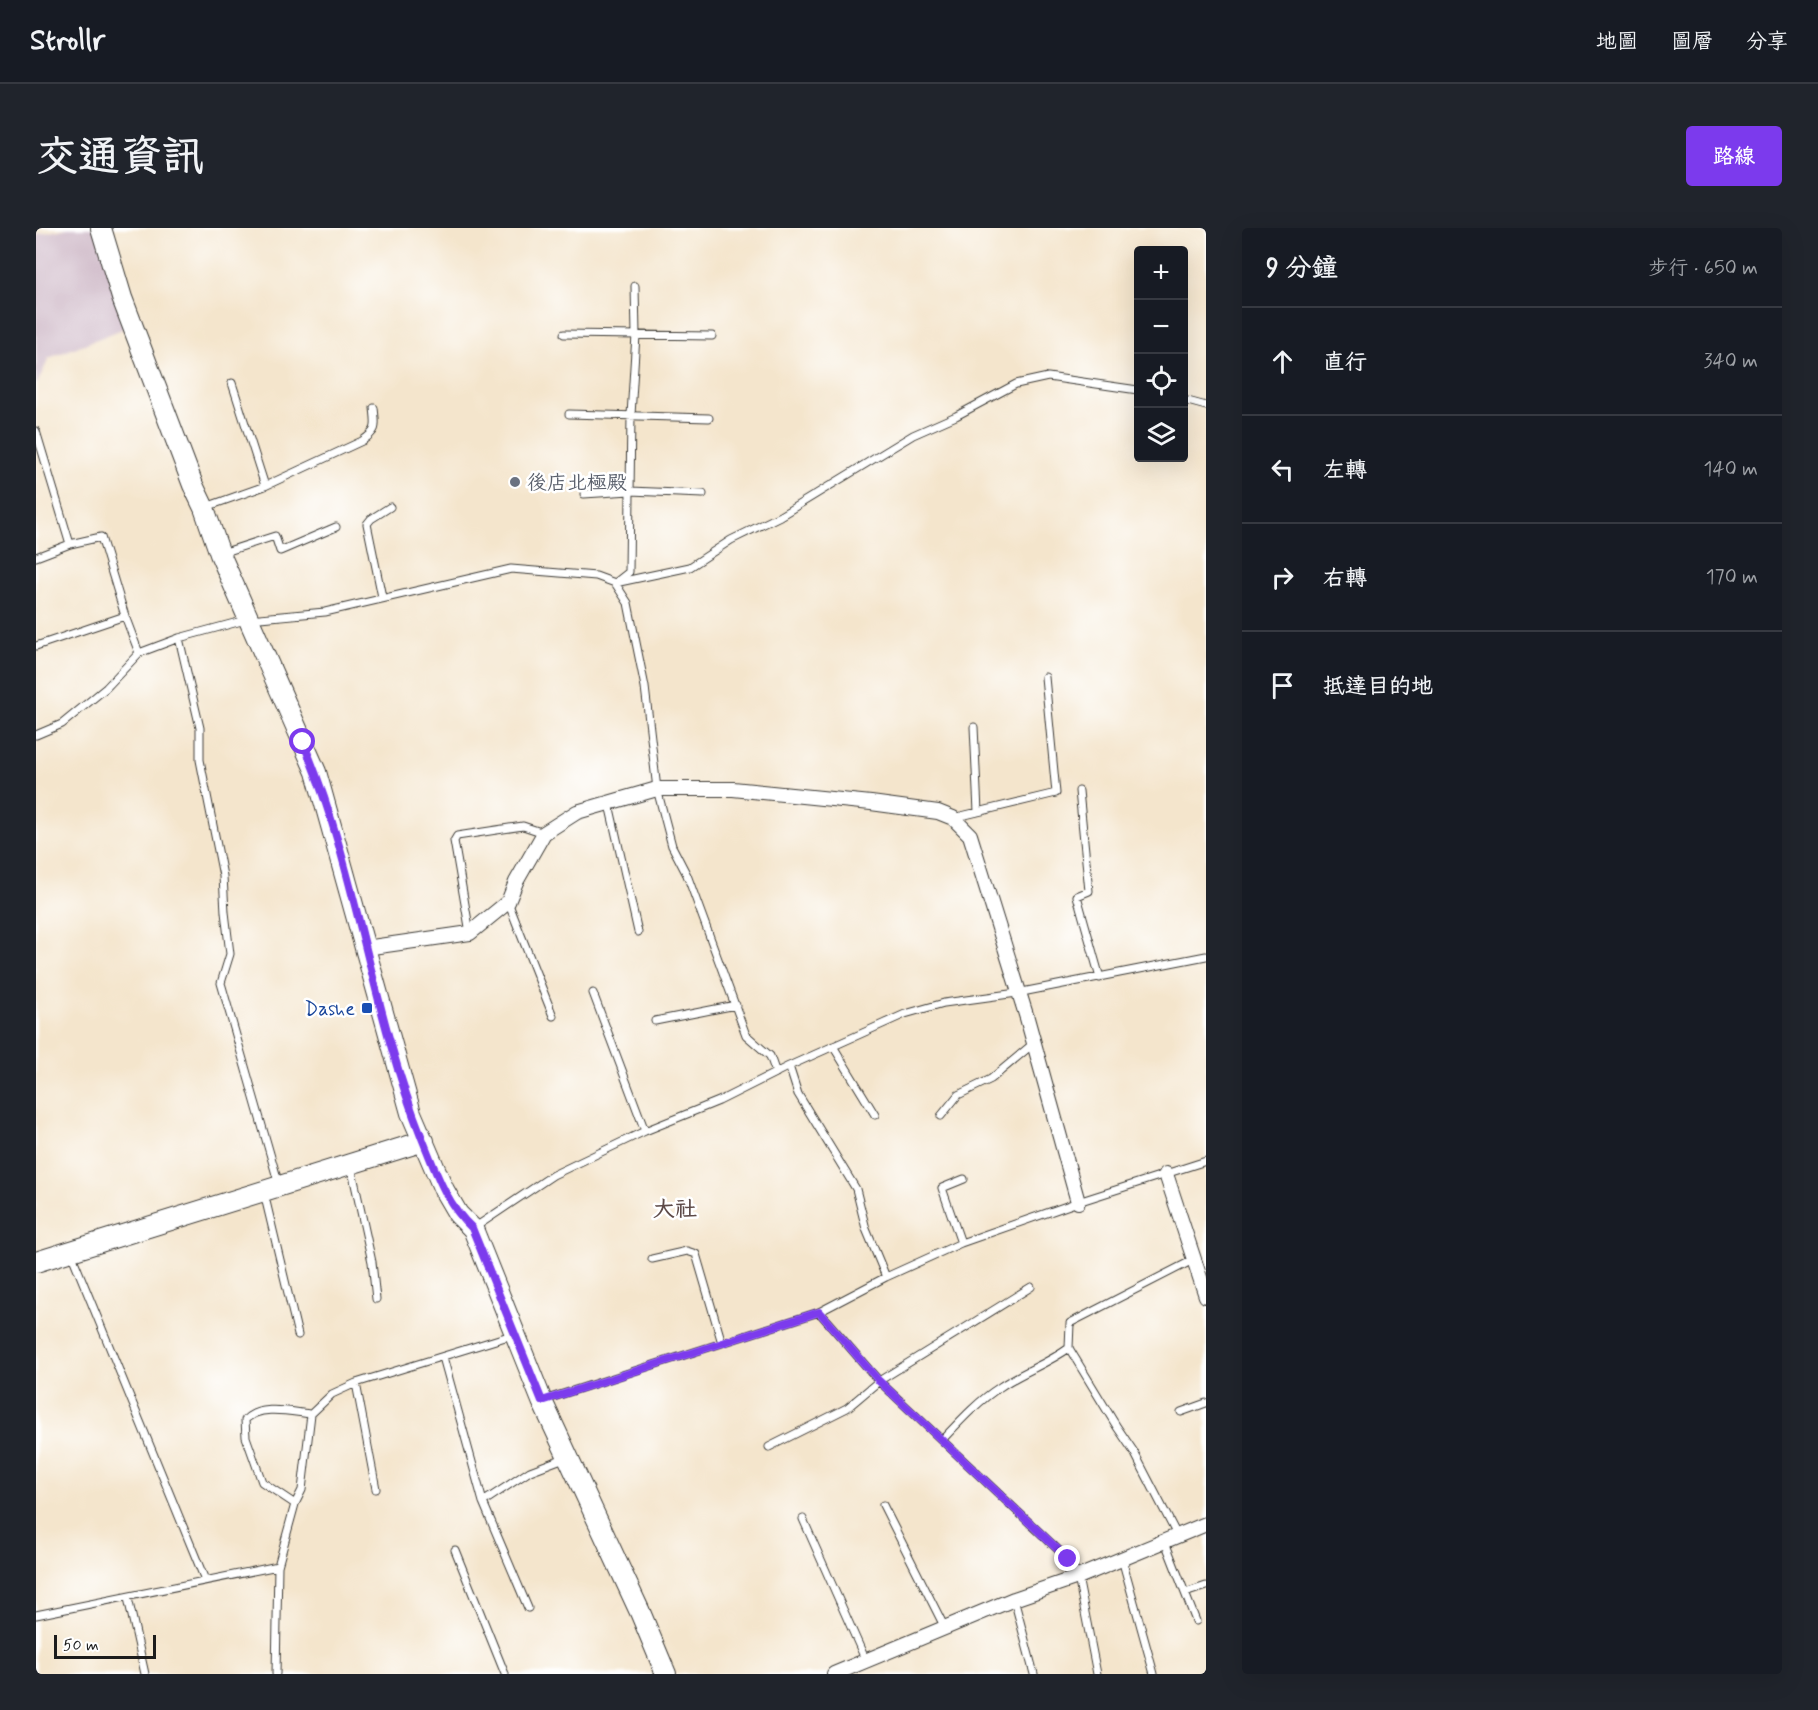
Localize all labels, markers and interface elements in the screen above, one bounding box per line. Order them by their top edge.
text: Strollr [30,23,105,60]
text: 地圖 [1596,28,1638,56]
text: 圖層 [1671,28,1713,56]
text: 分享 [1746,28,1788,56]
button: 路線 [1686,126,1782,186]
text: 交通資訊 [36,131,204,186]
map controls [1134,246,1188,462]
button: + [1134,246,1188,300]
text: 9 分鐘 [1266,252,1338,286]
text: 步行 · 650 m [1648,255,1758,282]
button: − [1134,300,1188,354]
icon: ahead [1266,345,1299,378]
text: 340 m [1703,348,1758,375]
text: 直行 [1323,349,1367,377]
button: locate [1134,354,1188,408]
button: layers [1134,408,1188,462]
icon: left [1266,453,1299,486]
text: 140 m [1704,456,1758,483]
text: 左轉 [1323,457,1367,485]
place label: 後店北極殿 [527,470,627,497]
marker: 後店北極殿 [508,475,522,489]
icon: right [1266,561,1299,594]
text: 170 m [1706,564,1758,591]
text: 右轉 [1323,565,1367,593]
icon: arrive [1266,669,1299,702]
text: 抵達目的地 [1323,673,1433,701]
route start [289,728,315,754]
place label: Dashe [304,996,355,1023]
marker: Dashe [360,1001,374,1015]
district label: 大社 [653,1196,697,1224]
route end [1054,1545,1080,1571]
scale bar [54,1632,156,1660]
text: 50 m [63,1635,99,1656]

